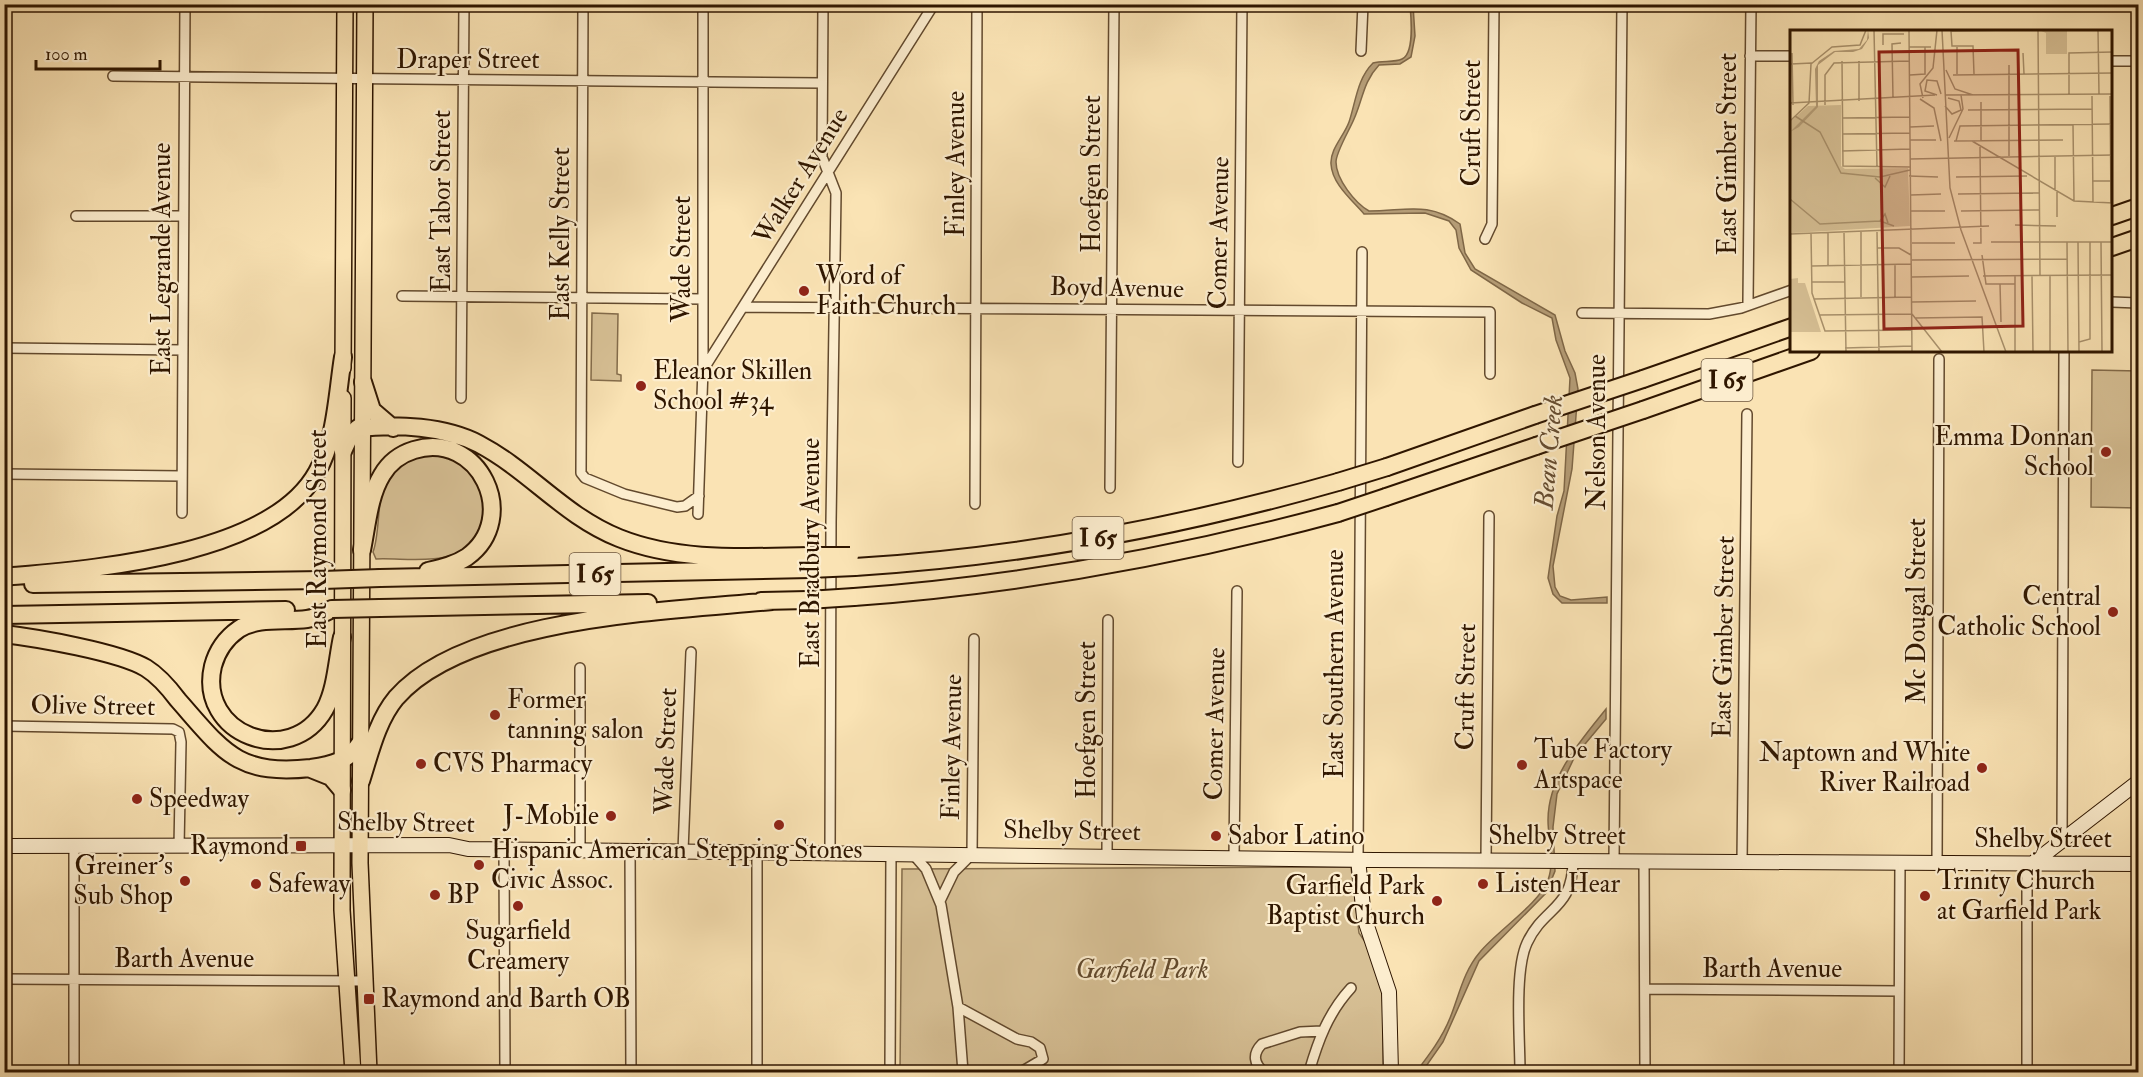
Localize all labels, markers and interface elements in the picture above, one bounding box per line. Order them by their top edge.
inset map [1790,30,2113,352]
scale bar [36,33,160,71]
text: 100 m [45,43,88,66]
street label: Draper Street [396,44,540,77]
street label: East Gimber Street [1712,53,1744,255]
street label: Cruft Street [1456,60,1488,186]
street label: Finley Avenue [940,91,972,237]
street label: Hoefgen Street [1076,95,1108,253]
street label: Walker Avenue [746,102,856,251]
street label: East Tabor Street [426,110,458,292]
street label: East Legrande Avenue [146,142,178,375]
street label: East Kelly Street [545,147,577,321]
street label: Comer Avenue [1202,156,1236,310]
street label: Wade Street [666,196,698,323]
place label: Word of Faith Church [815,260,957,322]
street label: Boyd Avenue [1050,271,1184,305]
marker: Word of Faith Church [797,284,811,298]
street label: Nelson Avenue [1581,354,1613,510]
place label: Eleanor Skillen School #34 [653,355,812,417]
road number: I 65 [1702,359,1752,401]
marker: Eleanor Skillen School #34 [634,379,648,393]
water label: Bean Creek [1527,393,1570,513]
place label: Emma Donnan School [1934,421,2094,483]
street label: East Raymond Street [302,429,334,649]
street label: East Bradbury Avenue [795,438,827,668]
marker: Emma Donnan School [2099,445,2113,459]
road number: I 65 [1072,517,1124,559]
street label: Mc Dougal Street [1901,518,1933,704]
street label: East Gimber Street [1706,535,1742,739]
street label: East Southern Avenue [1319,549,1351,779]
road number: I 65 [570,553,620,595]
place label: Central Catholic School [1937,581,2101,643]
marker: Central Catholic School [2106,605,2120,619]
street label: Cruft Street [1449,623,1483,751]
street label: Hoefgen Street [1071,641,1103,799]
street label: Comer Avenue [1198,647,1232,801]
street label: Finley Avenue [935,674,969,820]
place label: Former tanning salon [507,684,644,746]
street label: Wade Street [648,687,684,816]
street label: Olive Street [30,689,156,723]
marker: Former tanning salon [488,708,502,722]
place label: Tube Factory Artspace [1533,734,1672,797]
place label: Naptown and White River Railroad [1759,737,1970,799]
place label: CVS Pharmacy [433,748,593,780]
marker: CVS Pharmacy [414,757,428,771]
marker: Tube Factory Artspace [1515,758,1529,772]
marker: Naptown and White River Railroad [1975,761,1989,775]
place label: Speedway [149,783,249,816]
marker: Speedway [130,792,144,806]
place label: J-Mobile [502,800,599,832]
street label: Shelby Street [337,806,475,840]
marker: J-Mobile [604,809,618,823]
street label: Shelby Street [1003,814,1141,848]
marker: Stepping Stones [772,818,786,832]
place label: Sabor Latino [1228,820,1364,852]
street label: Shelby Street [1488,820,1626,852]
street label: Shelby Street [1974,823,2112,855]
marker: Sabor Latino [1209,829,1223,843]
place label: Raymond [190,830,289,862]
place label: Hispanic American Civic Assoc. [491,834,687,896]
place label: Stepping Stones [695,834,863,867]
marker: Raymond [294,839,308,853]
place label: Greiner's Sub Shop [73,850,173,913]
marker: Hispanic American Civic Assoc. [472,858,486,872]
place label: Trinity Church at Garfield Park [1937,865,2102,927]
place label: Safeway [268,868,351,900]
place label: Listen Hear [1495,868,1620,900]
place label: Garfield Park Baptist Church [1266,870,1426,933]
marker: Greiner's Sub Shop [178,874,192,888]
marker: Safeway [249,877,263,891]
marker: Listen Hear [1476,877,1490,891]
place label: BP [447,879,479,911]
marker: BP [428,888,442,902]
marker: Trinity Church at Garfield Park [1918,889,1932,903]
marker: Garfield Park Baptist Church [1430,894,1444,908]
marker: Sugarfield Creamery [511,899,525,913]
place label: Sugarfield Creamery [465,915,571,977]
street label: Barth Avenue [114,943,254,975]
street label: Barth Avenue [1702,953,1842,985]
park label: Garfield Park [1075,954,1209,986]
place label: Raymond and Barth OB [381,983,631,1015]
marker: Raymond and Barth OB [362,992,376,1006]

